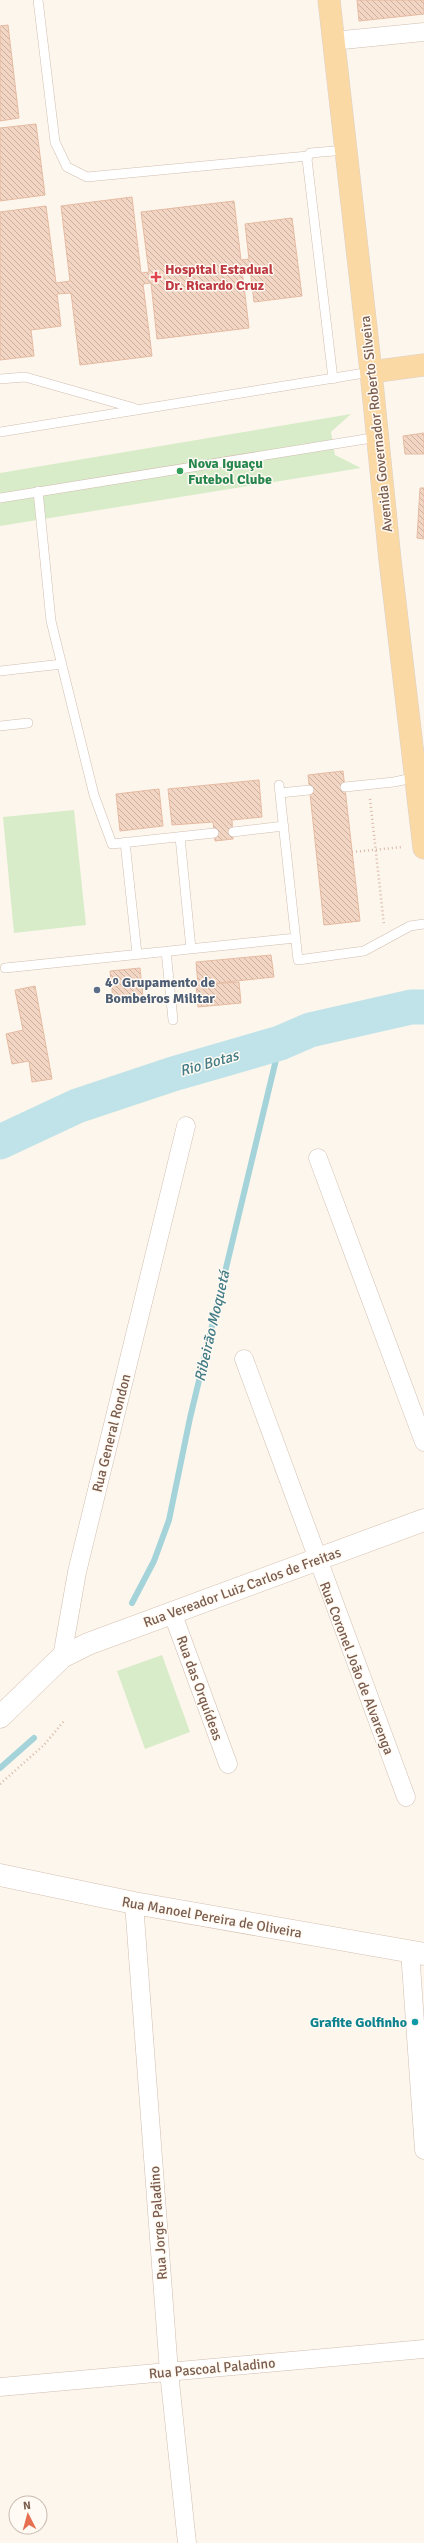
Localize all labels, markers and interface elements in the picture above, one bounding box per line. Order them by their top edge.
place label: Hospital Estadual Dr. Ricardo Cruz [165,261,274,294]
marker: Hospital Estadual Dr. Ricardo Cruz [150,271,162,283]
street label: Avenida Governador Roberto Silveira [357,315,396,533]
place label: Nova Iguaçu Futebol Clube [188,455,272,488]
marker: Nova Iguaçu Futebol Clube [175,466,185,476]
place label: 4º Grupamento de Bombeiros Militar [105,974,215,1007]
marker: 4º Grupamento de Bombeiros Militar [92,985,102,995]
water label: Rio Botas [178,1046,242,1080]
water label: Ribeirão Moquetá [191,1268,234,1383]
street label: Rua General Rondon [89,1372,134,1494]
street label: Rua Vereador Luiz Carlos de Freitas [141,1544,343,1631]
street label: Rua Coronel João de Alvarenga [316,1579,397,1757]
street label: Rua das Orquídeas [173,1633,226,1743]
street label: Rua Manoel Pereira de Oliveira [121,1893,303,1942]
place label: Grafite Golfinho [310,2014,407,2031]
marker: Grafite Golfinho [410,2017,420,2027]
street label: Rua Jorge Paladino [146,2166,171,2280]
street label: Rua Pascoal Paladino [148,2355,276,2382]
north arrow [8,2495,48,2535]
text: N [23,2499,31,2512]

